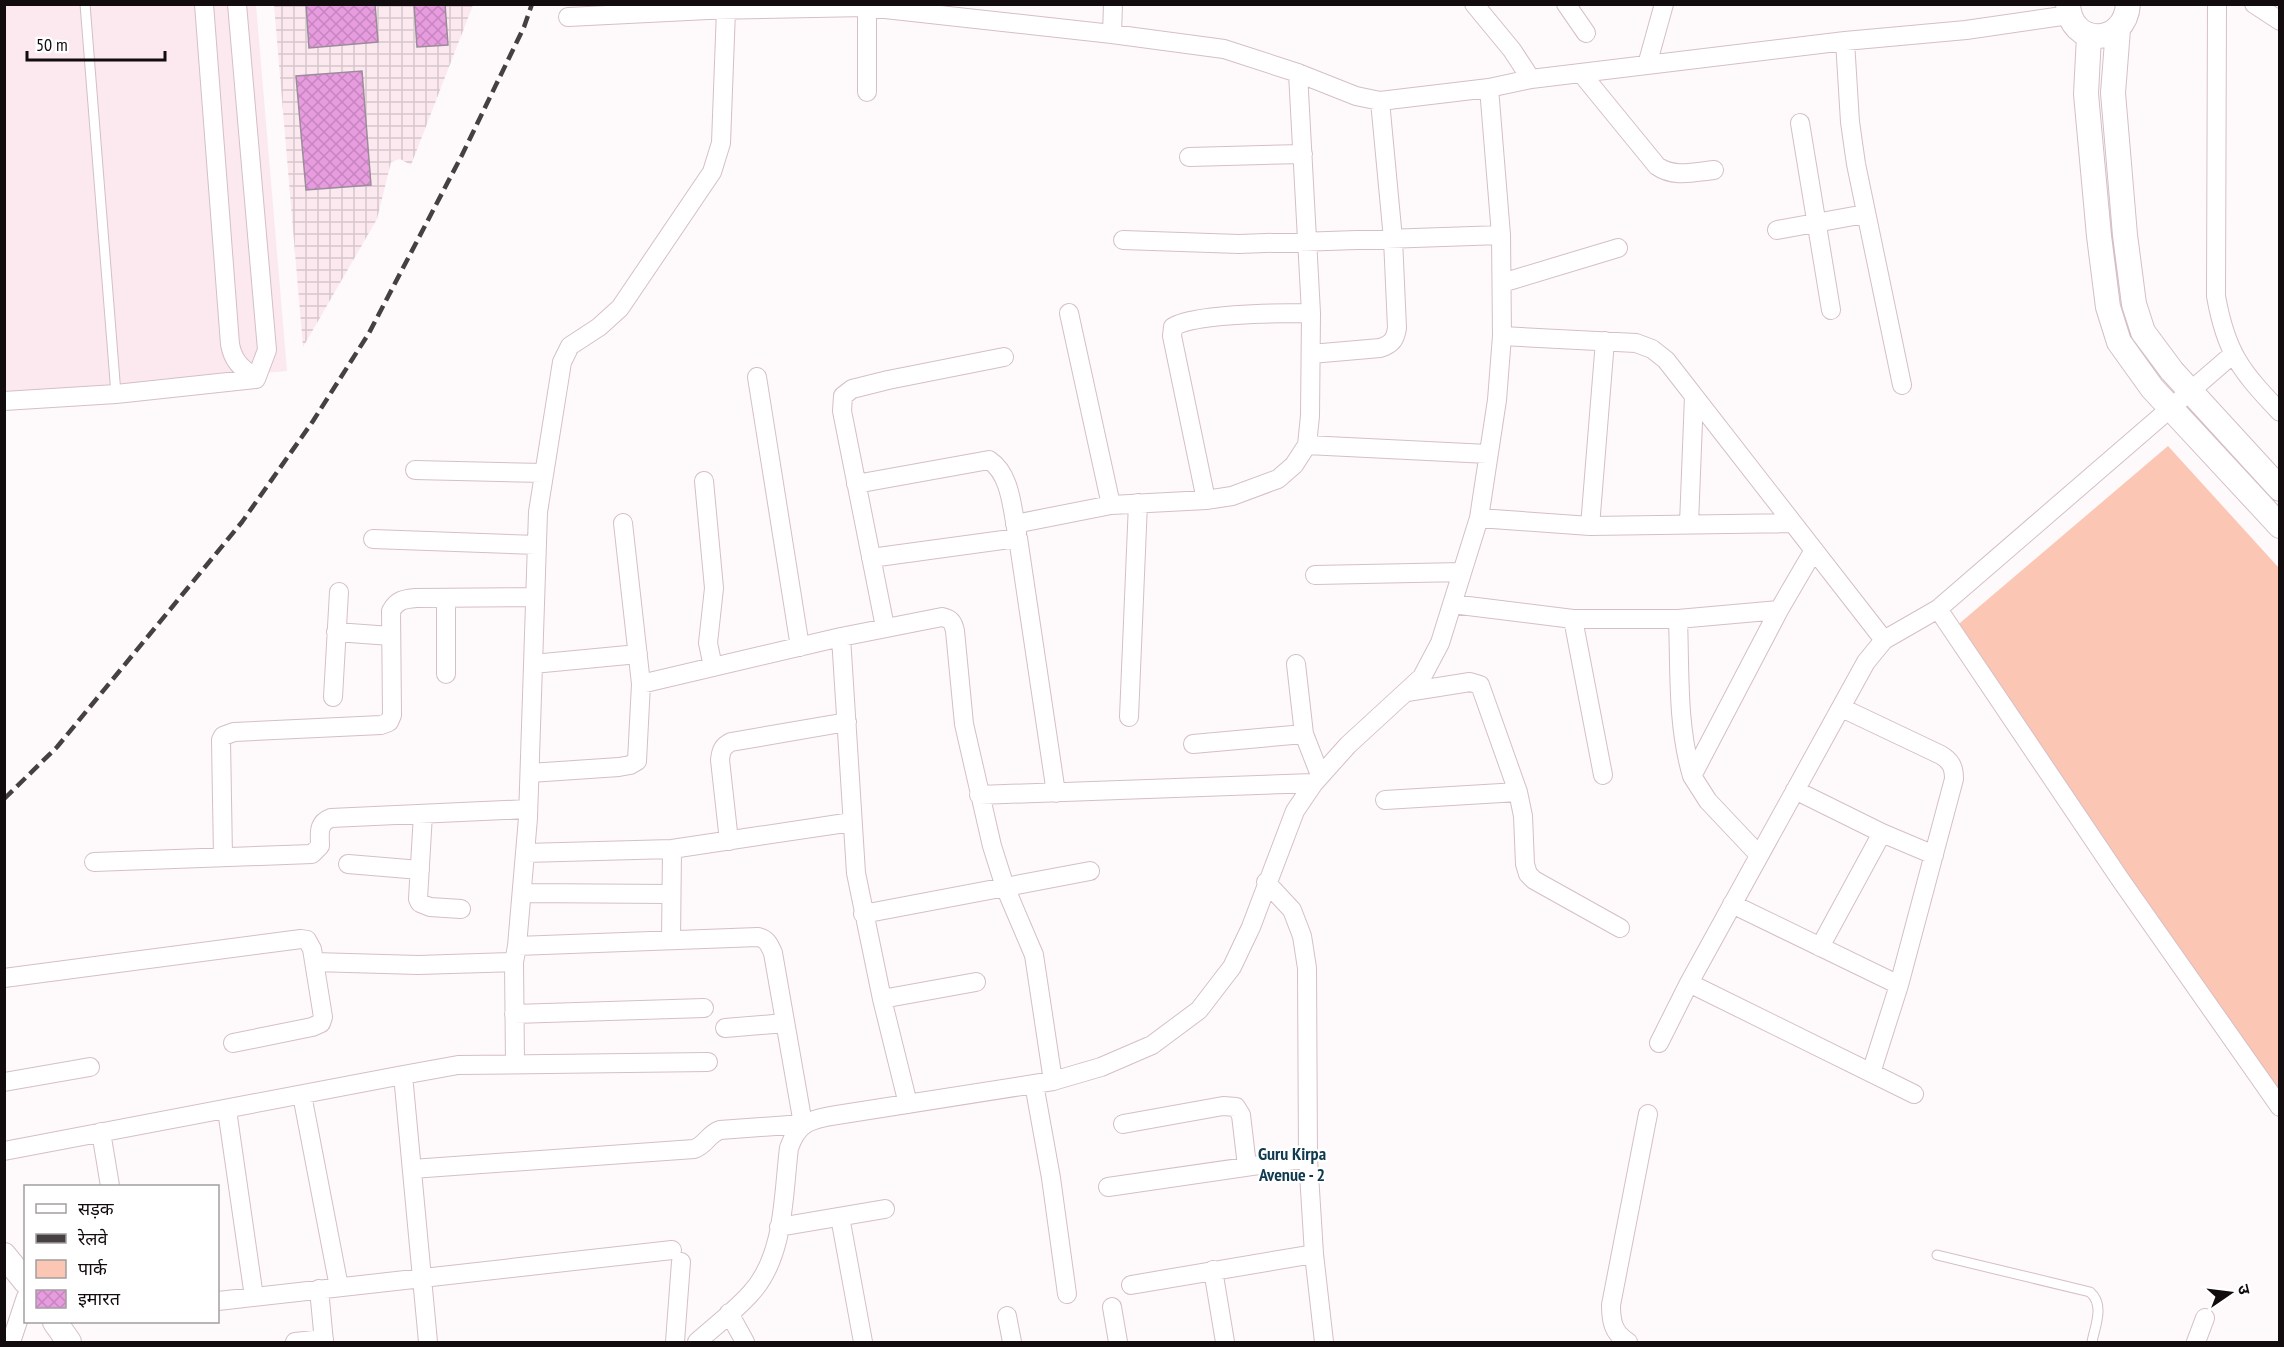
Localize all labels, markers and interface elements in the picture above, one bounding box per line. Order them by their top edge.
scale bar [27,24,165,62]
text: 50 m [36,33,68,56]
district label: Guru Kirpa Avenue - 2 [1258,1142,1326,1186]
legend [24,1185,219,1323]
text: सड़क [78,1197,115,1220]
text: रेलवे [77,1227,109,1250]
text: पार्क [78,1257,108,1280]
north arrow [2200,1263,2260,1323]
text: उ [2234,1282,2256,1297]
text: इमारत [78,1287,121,1310]

